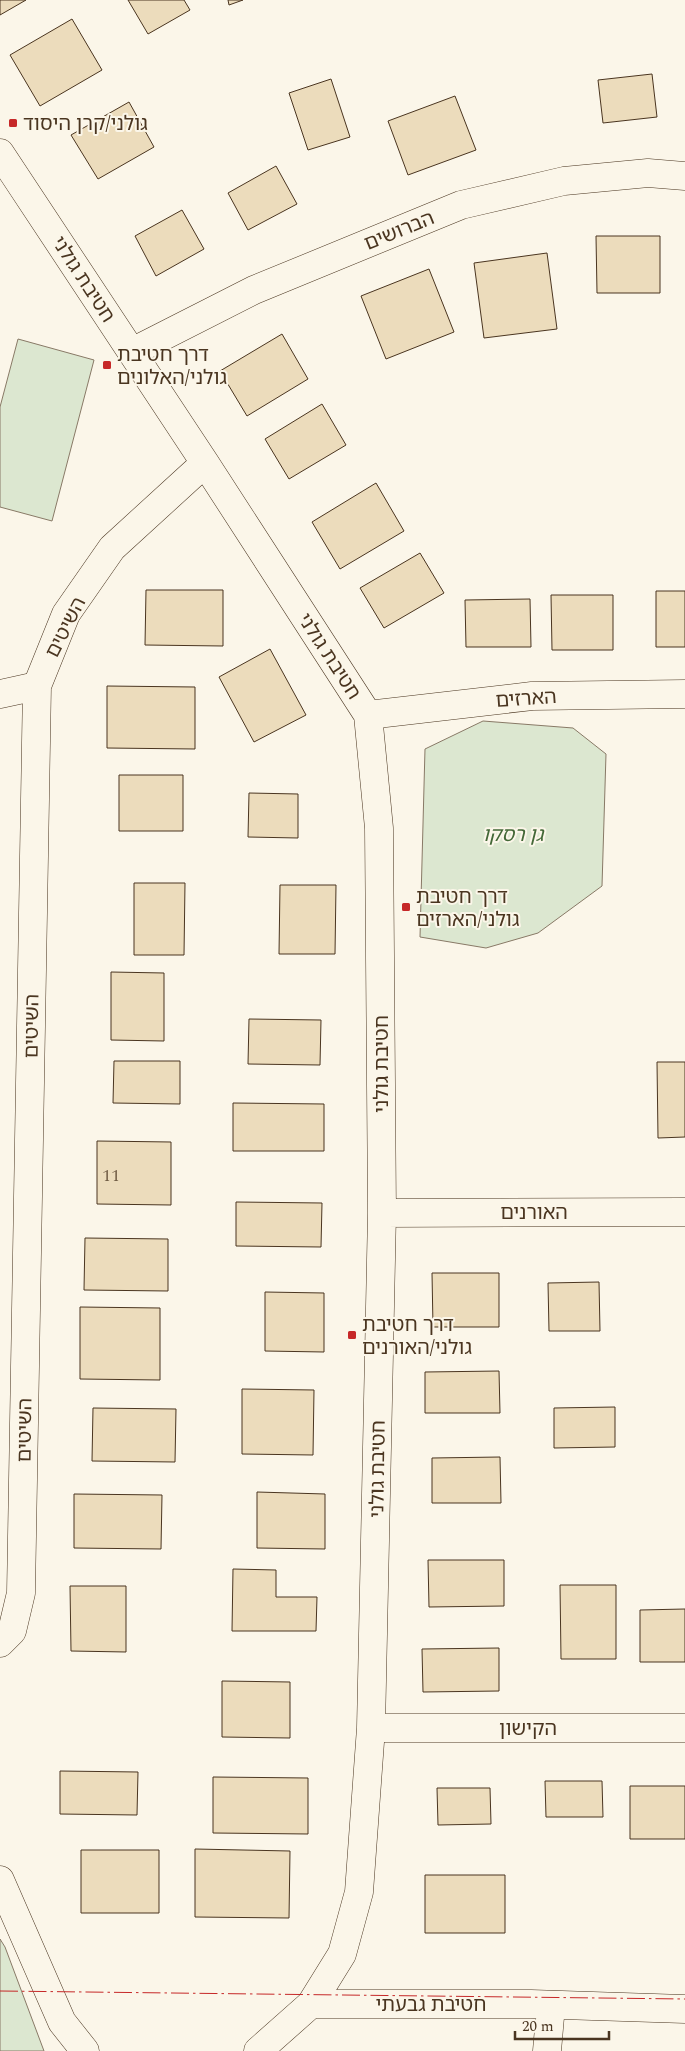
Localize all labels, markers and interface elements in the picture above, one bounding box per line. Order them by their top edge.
place label: גולני/קרן היסוד [23,109,148,139]
marker: גולני/קרן היסוד [7,117,19,129]
street label: הברושים [360,203,439,259]
street label: חטיבת גולני [44,230,122,329]
place label: דרך חטיבת גולני/האלונים [117,340,227,393]
marker: דרך חטיבת גולני/האלונים [101,359,113,371]
street label: השיטים [38,592,94,663]
street label: חטיבת גולני [290,607,368,706]
street label: הארזים [494,682,558,716]
park label: גן רסקו [483,820,545,850]
place label: דרך חטיבת גולני/הארזים [416,882,520,935]
marker: דרך חטיבת גולני/הארזים [400,901,412,913]
street label: השיטים [16,993,48,1059]
street label: חטיבת גולני [367,1015,397,1113]
house number: 11 [102,1162,120,1189]
street label: האורנים [500,1198,568,1228]
place label: דרך חטיבת גולני/האורנים [362,1310,472,1363]
marker: דרך חטיבת גולני/האורנים [346,1329,358,1341]
street label: השיטים [9,1397,41,1463]
street label: חטיבת גולני [362,1420,394,1518]
street label: הקישון [499,1714,557,1744]
street label: חטיבת גבעתי [376,1990,486,2020]
scale bar [515,2008,609,2040]
text: 20 m [522,2015,554,2038]

